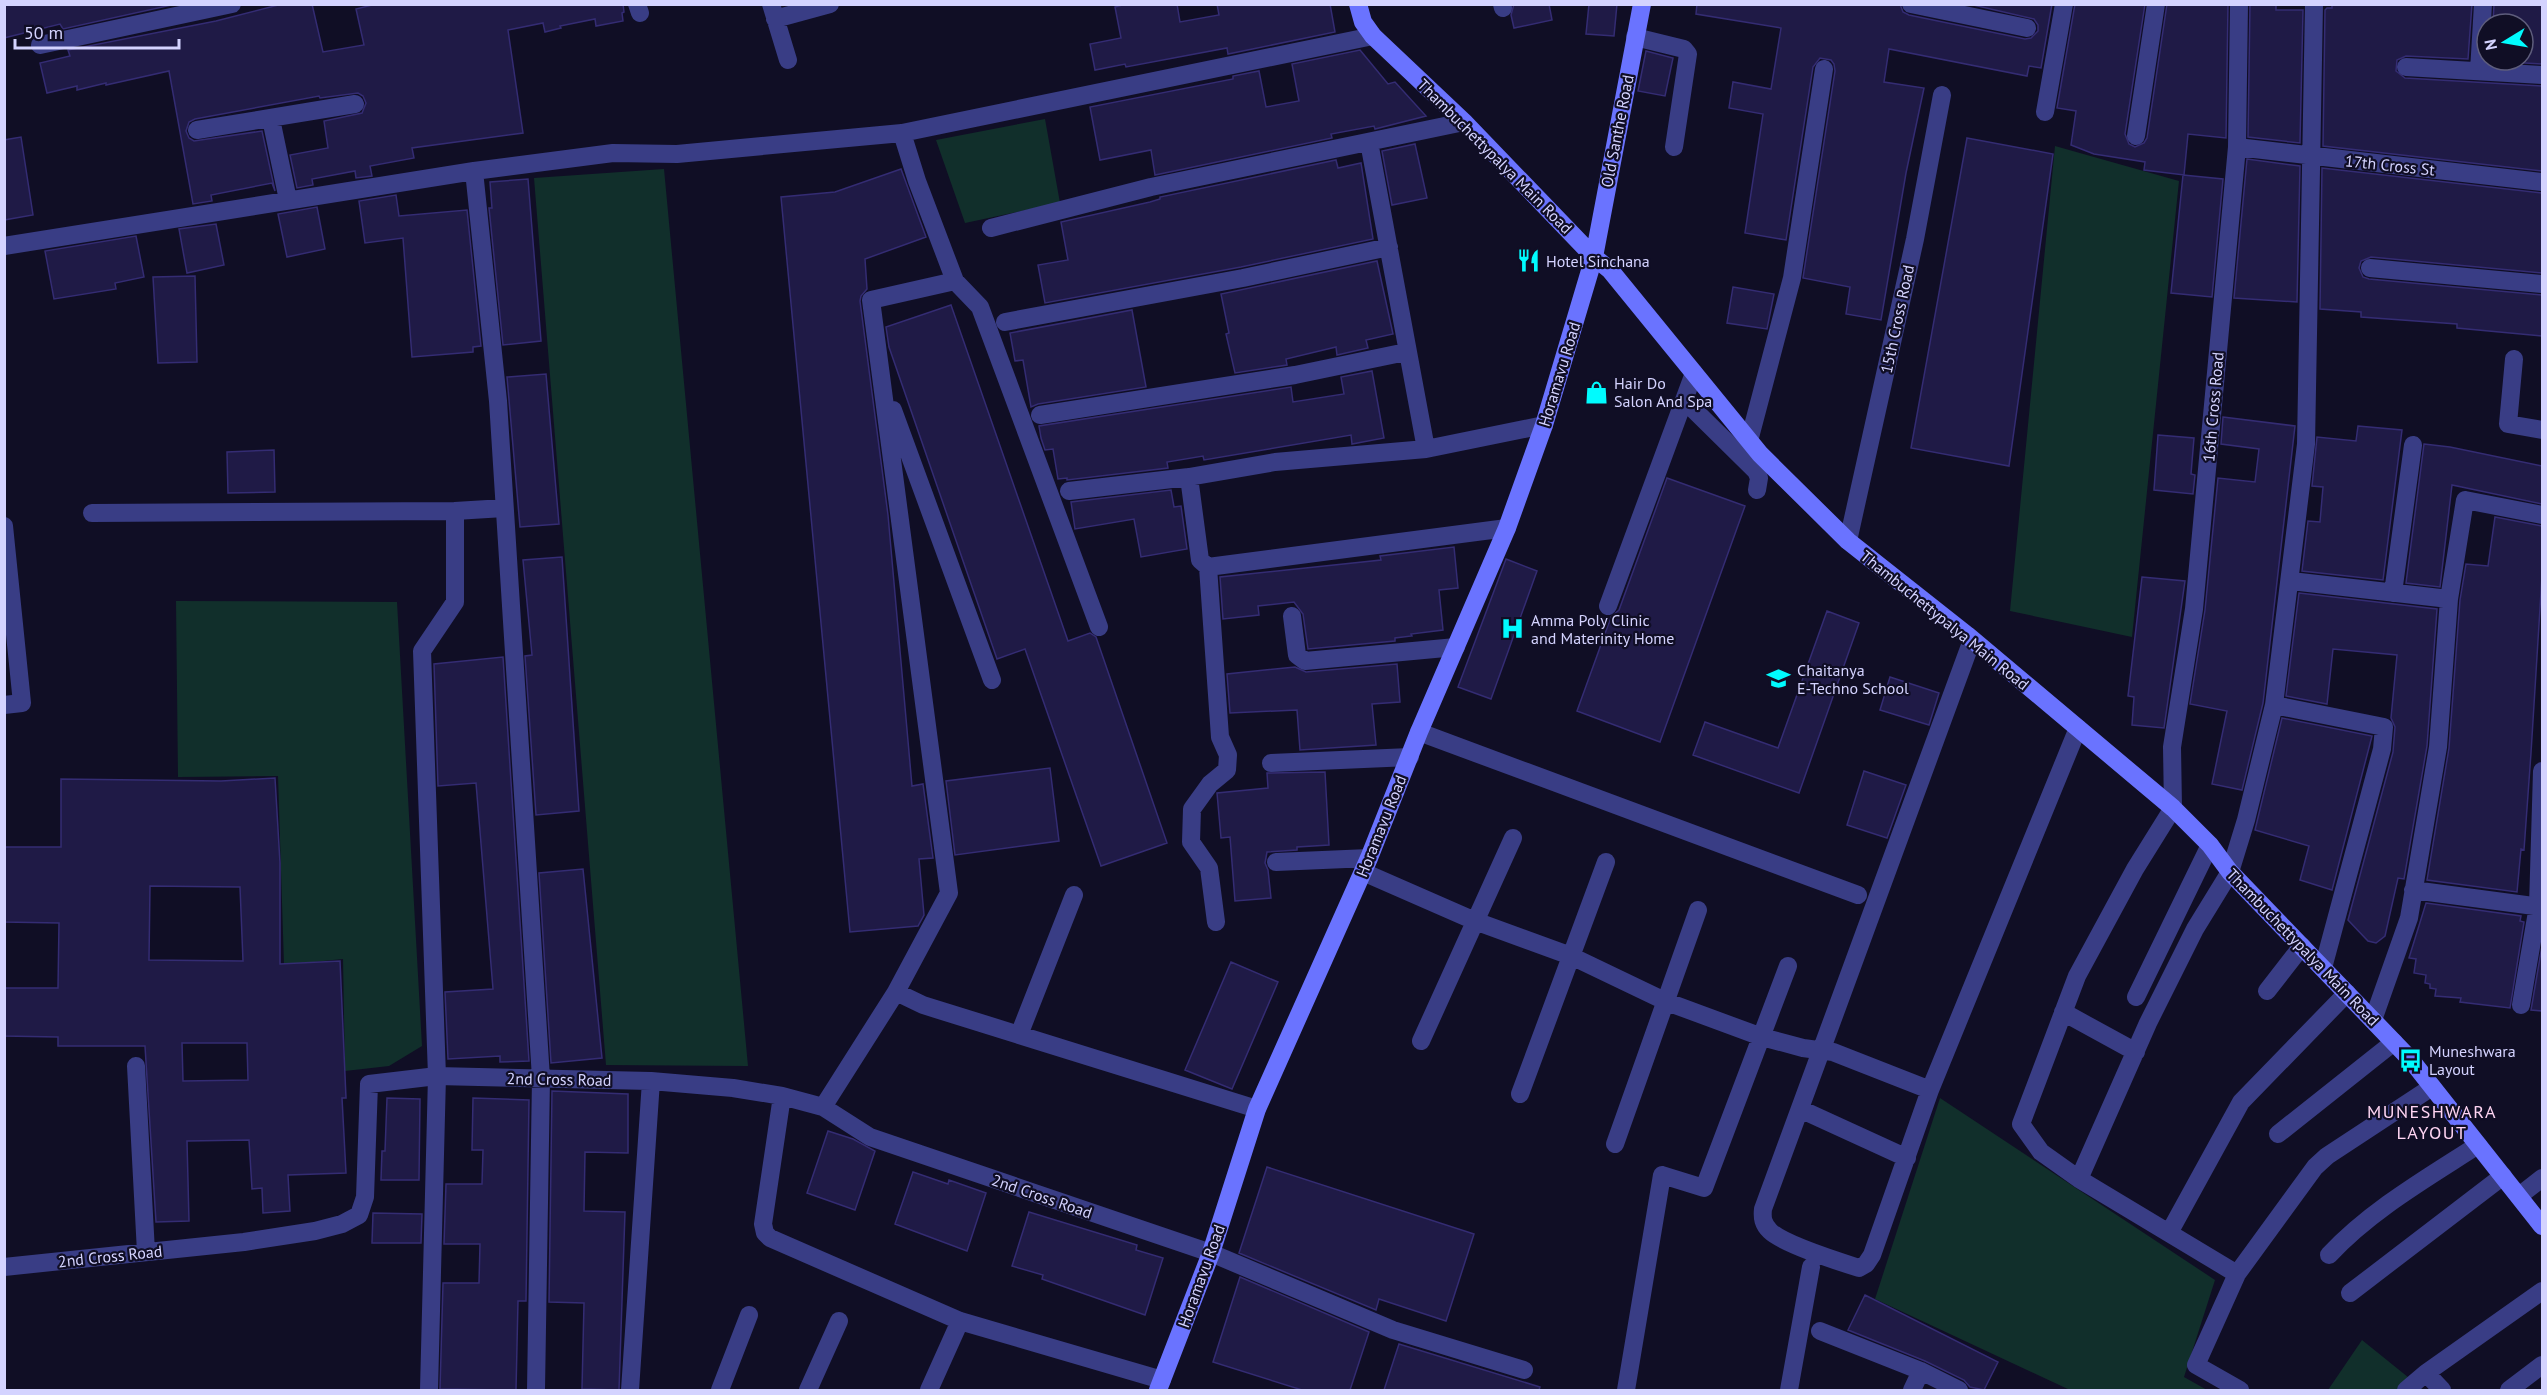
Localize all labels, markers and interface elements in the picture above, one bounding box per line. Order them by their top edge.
scale bar [15,12,178,50]
north arrow [2475,12,2535,72]
text: 50 m [24,21,63,44]
text: N [2479,38,2501,52]
street label: Old Santhe Road [1596,73,1638,189]
street label: Thambuchettypalya Main Road [1413,74,1577,238]
street label: 17th Cross St [2344,150,2436,180]
restaurant icon: Hotel Sinchana [1515,248,1541,274]
place label: Hotel Sinchana [1546,251,1650,271]
street label: 15th Cross Road [1876,263,1918,375]
street label: Horamavu Road [1534,319,1584,429]
street label: 16th Cross Road [2198,351,2228,463]
place label: Hair Do Salon And Spa [1614,373,1712,411]
shop icon: Hair Do Salon And Spa [1583,379,1609,405]
street label: Thambuchettypalya Main Road [1857,546,2033,694]
place label: Amma Poly Clinic and Materinity Home [1531,610,1674,648]
hospital icon: Amma Poly Clinic and Materinity Home [1500,616,1526,642]
place label: Chaitanya E-Techno School [1797,660,1909,698]
school or university icon: Chaitanya E-Techno School [1766,666,1792,692]
street label: Horamavu Road [1351,772,1411,880]
street label: Thambuchettypalya Main Road [2223,864,2383,1030]
place label: Muneshwara Layout [2429,1041,2516,1079]
bus stop icon: Muneshwara Layout [2398,1047,2424,1073]
street label: 2nd Cross Road [506,1068,612,1090]
district label: MUNESHWARA LAYOUT [2367,1100,2497,1144]
street label: 2nd Cross Road [989,1169,1095,1223]
street label: Horamavu Road [1173,1222,1229,1330]
street label: 2nd Cross Road [57,1241,163,1271]

